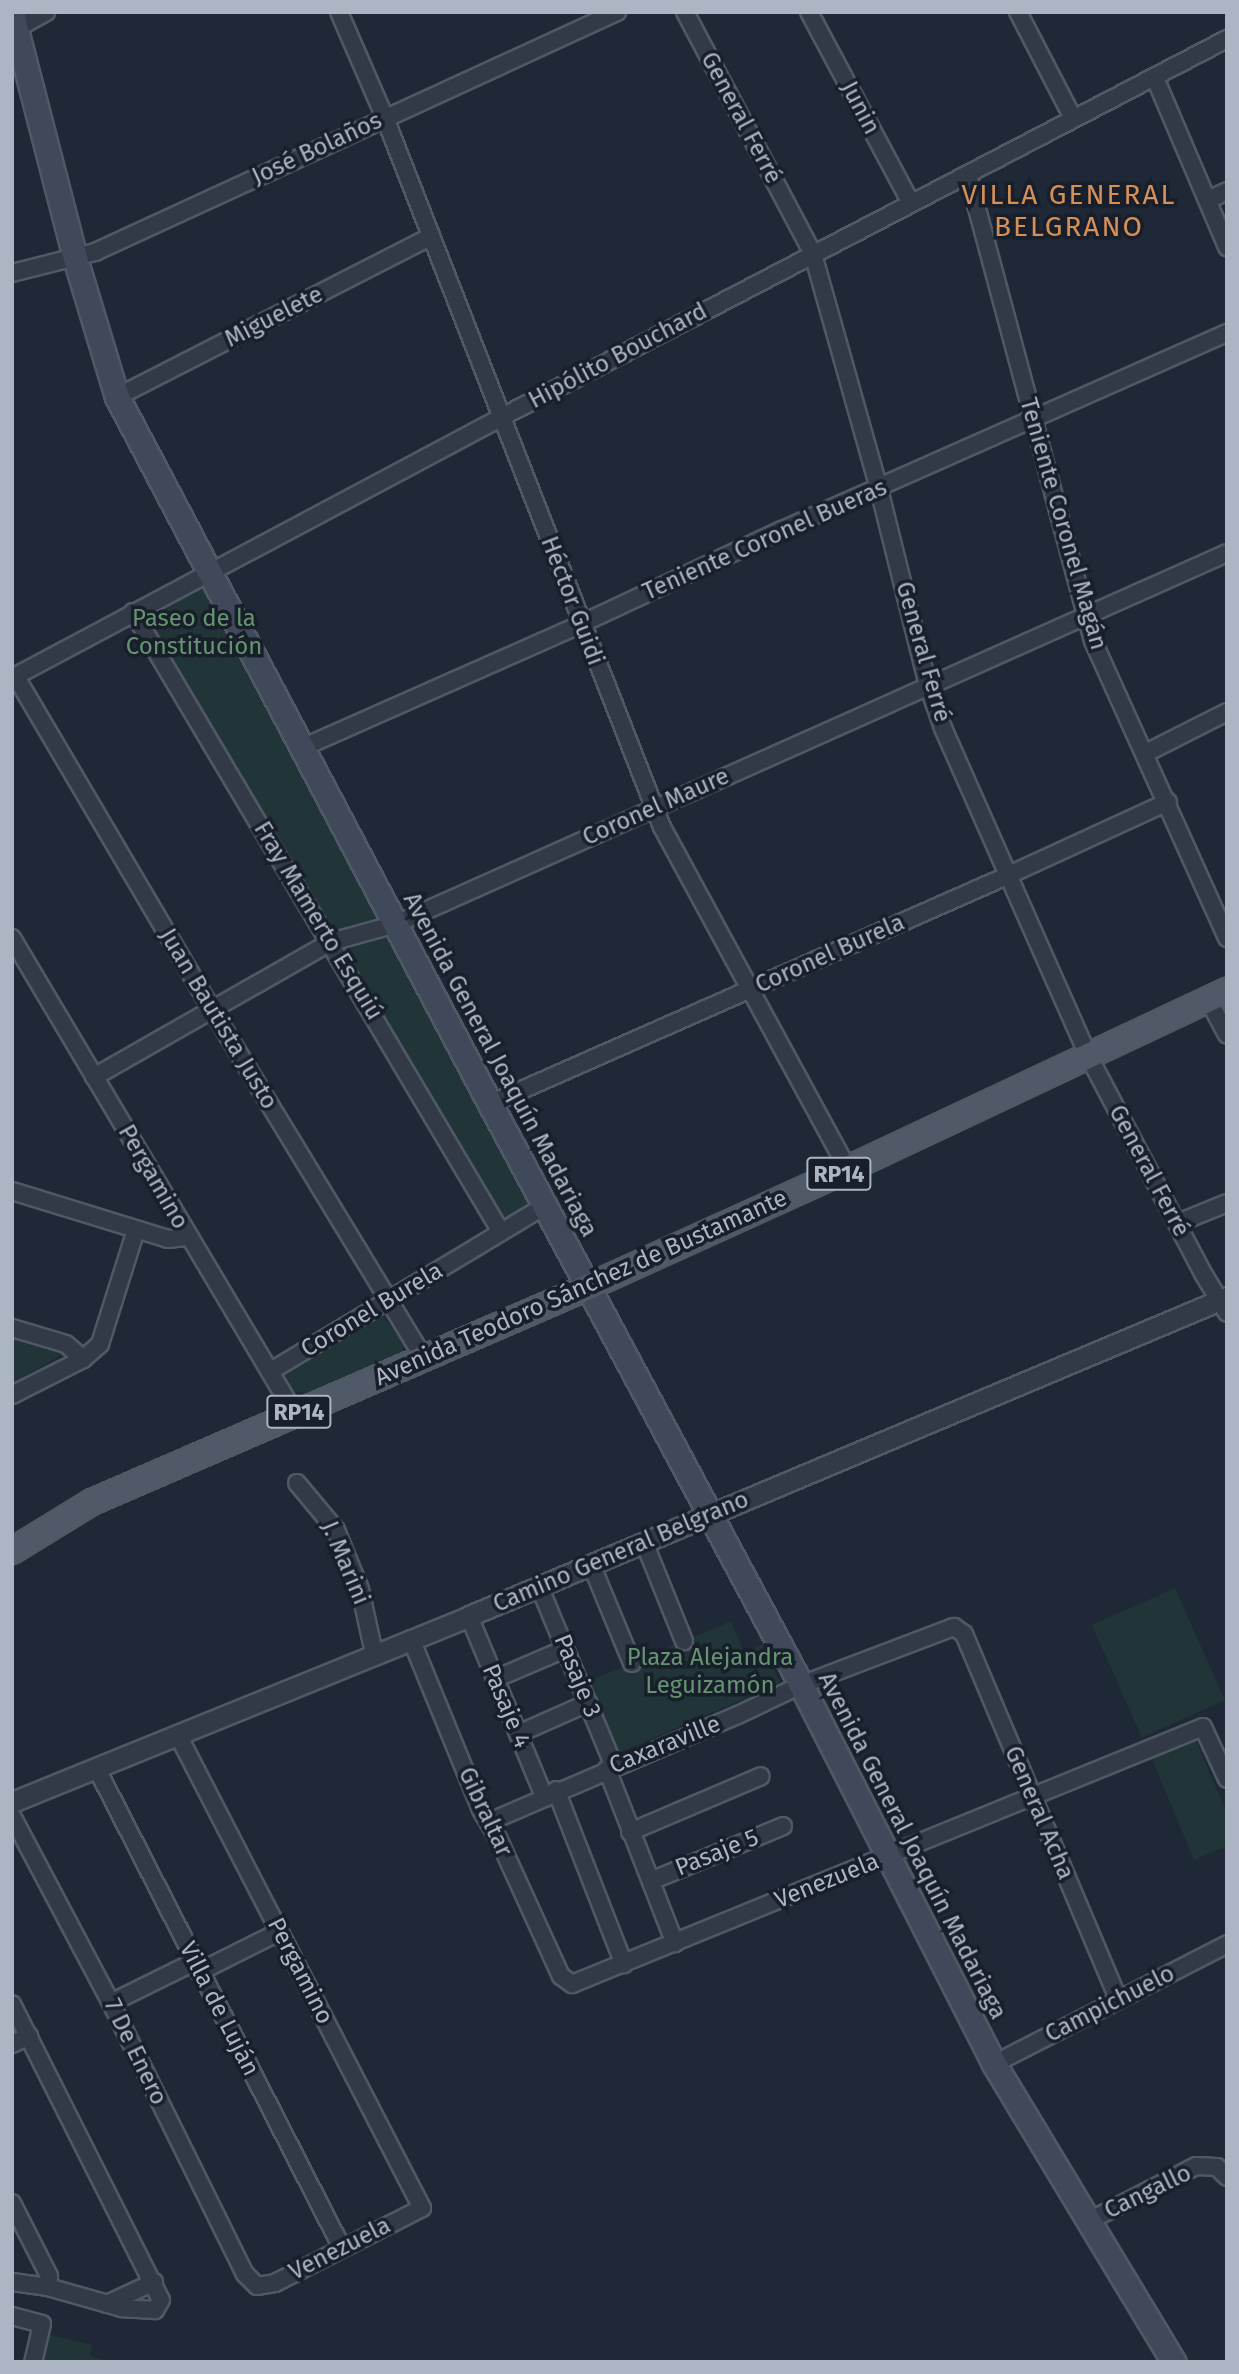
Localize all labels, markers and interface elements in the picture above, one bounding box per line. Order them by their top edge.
street label: General Ferré [694,47,788,189]
street label: Junin [834,76,886,140]
street label: José Bolaños [248,106,386,192]
district label: VILLA GENERAL BELGRANO [963,178,1175,244]
street label: Miguelete [220,280,328,354]
street label: Hipólito Bouchard [524,297,712,415]
street label: Teniente Coronel Magán [1013,395,1113,653]
street label: Teniente Coronel Bueras [639,473,891,607]
street label: Héctor Guidi [534,532,610,670]
street label: General Ferré [889,578,957,726]
park label: Paseo de la Constitución [126,605,262,661]
street label: Coronel Maure [578,762,734,852]
street label: Fray Mamerto Esquiú [247,816,389,1026]
street label: Avenida General Joaquín Madariaga [397,888,603,1242]
street label: Coronel Burela [751,908,909,1000]
street label: Juan Bautista Justo [153,923,283,1115]
street label: General Ferré [1102,1100,1196,1242]
street label: Pergamino [112,1120,194,1234]
road number: RP14 [806,1154,872,1194]
street label: Avenida Teodoro Sánchez de Bustamante [370,1184,792,1392]
street label: Coronel Burela [296,1256,448,1364]
road number: RP14 [266,1392,332,1432]
street label: Camino General Belgrano [489,1485,753,1619]
street label: J. Marini [315,1517,375,1609]
street label: Pasaje 3 [547,1630,607,1722]
park label: Plaza Alejandra Leguizamón [627,1644,793,1700]
street label: Pasaje 4 [476,1660,536,1752]
street label: Avenida General Joaquín Madariaga [812,1668,1012,2024]
street label: Caxaraville [605,1710,725,1780]
street label: General Acha [998,1742,1080,1884]
street label: Gibraltar [452,1763,518,1861]
street label: Pasaje 5 [671,1823,763,1883]
street label: Venezuela [771,1847,883,1915]
street label: Pergamino [261,1913,339,2029]
street label: Villa de Luján [173,1937,265,2081]
street label: Campichuelo [1040,1959,1180,2049]
street label: 7 De Enero [97,1994,173,2110]
street label: Cangallo [1100,2159,1196,2225]
street label: Venezuela [284,2211,396,2287]

